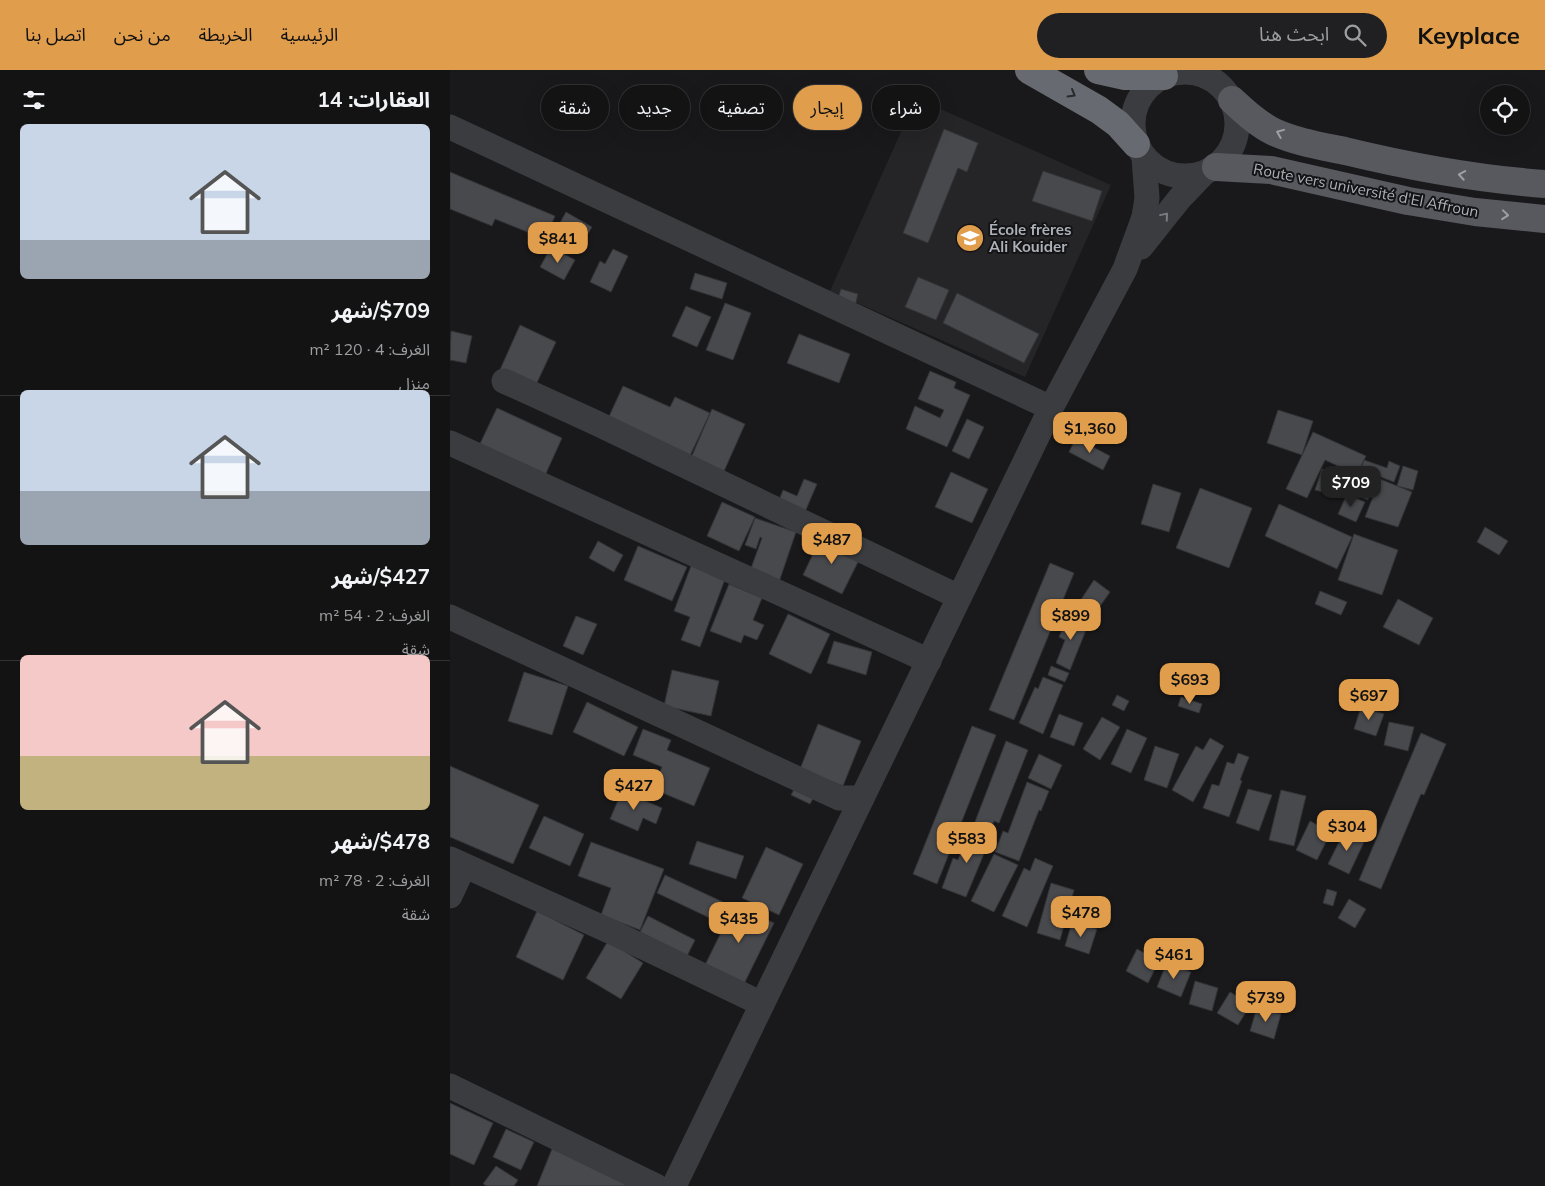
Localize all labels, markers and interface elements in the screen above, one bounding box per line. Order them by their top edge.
search box [1037,13,1387,58]
text: Keyplace [1417,20,1520,50]
icon: search [1341,21,1369,49]
text: ابحث هنا [1259,22,1329,46]
text: اتصل بنا [25,23,86,46]
text: من نحن [114,23,171,46]
text: الخريطة [199,23,253,46]
text: الرئيسية [281,23,338,46]
chip: شقة [541,85,609,130]
chip: جديد [619,85,690,130]
chip: تصفية [700,85,783,130]
chip: إيجار [793,85,862,130]
chip: شراء [872,85,940,130]
map controls [1480,85,1530,135]
button: locate [1480,85,1530,135]
icon: filters [20,86,48,114]
text: العقارات: 14 [317,86,430,112]
one-way arrow [1066,88,1075,98]
one-way arrow [1276,129,1285,140]
icon: home [180,157,270,247]
street label: Route vers université d'El Affroun [1252,159,1480,221]
one-way arrow [1457,170,1466,180]
one-way arrow [1502,209,1510,220]
one-way arrow [1159,213,1167,222]
place label: École frères Ali Kouider [989,220,1071,256]
pin: $841 [528,222,588,264]
school or university icon: École frères Ali Kouider [955,223,985,253]
text: $841 [539,228,577,248]
text: $709/شهر [332,297,430,323]
text: الغرف: 4 · 120 m² [309,339,430,359]
text: منزل [399,373,430,393]
pin: $1,360 [1049,412,1131,454]
text: $1,360 [1064,418,1116,438]
icon: home [180,422,270,512]
pin: $709 [1321,466,1381,508]
text: $709 [1332,472,1370,492]
pin: $487 [802,522,862,565]
text: $487 [813,529,851,549]
text: $427/شهر [332,563,430,589]
pin: $899 [1041,598,1101,641]
text: الغرف: 2 · 54 m² [319,605,430,625]
text: $899 [1052,605,1090,625]
text: شقة [402,639,430,659]
pin: $693 [1160,662,1220,705]
text: $693 [1171,669,1209,689]
pin: $697 [1339,678,1399,721]
text: $697 [1350,685,1388,705]
icon: home [180,687,270,777]
pin: $427 [604,768,664,811]
text: $427 [615,775,653,795]
pin: $304 [1317,810,1377,852]
text: $304 [1328,816,1366,836]
pin: $583 [937,822,997,864]
text: $478/شهر [332,828,430,854]
text: $583 [948,828,986,848]
text: الغرف: 2 · 78 m² [319,870,430,890]
pin: $478 [1051,896,1111,938]
pin: $435 [709,902,769,944]
text: $478 [1062,902,1100,922]
text: شقة [402,904,430,924]
text: $435 [720,908,758,928]
pin: $461 [1144,938,1204,980]
text: $461 [1155,944,1193,964]
pin: $739 [1236,980,1296,1023]
text: $739 [1247,987,1285,1007]

